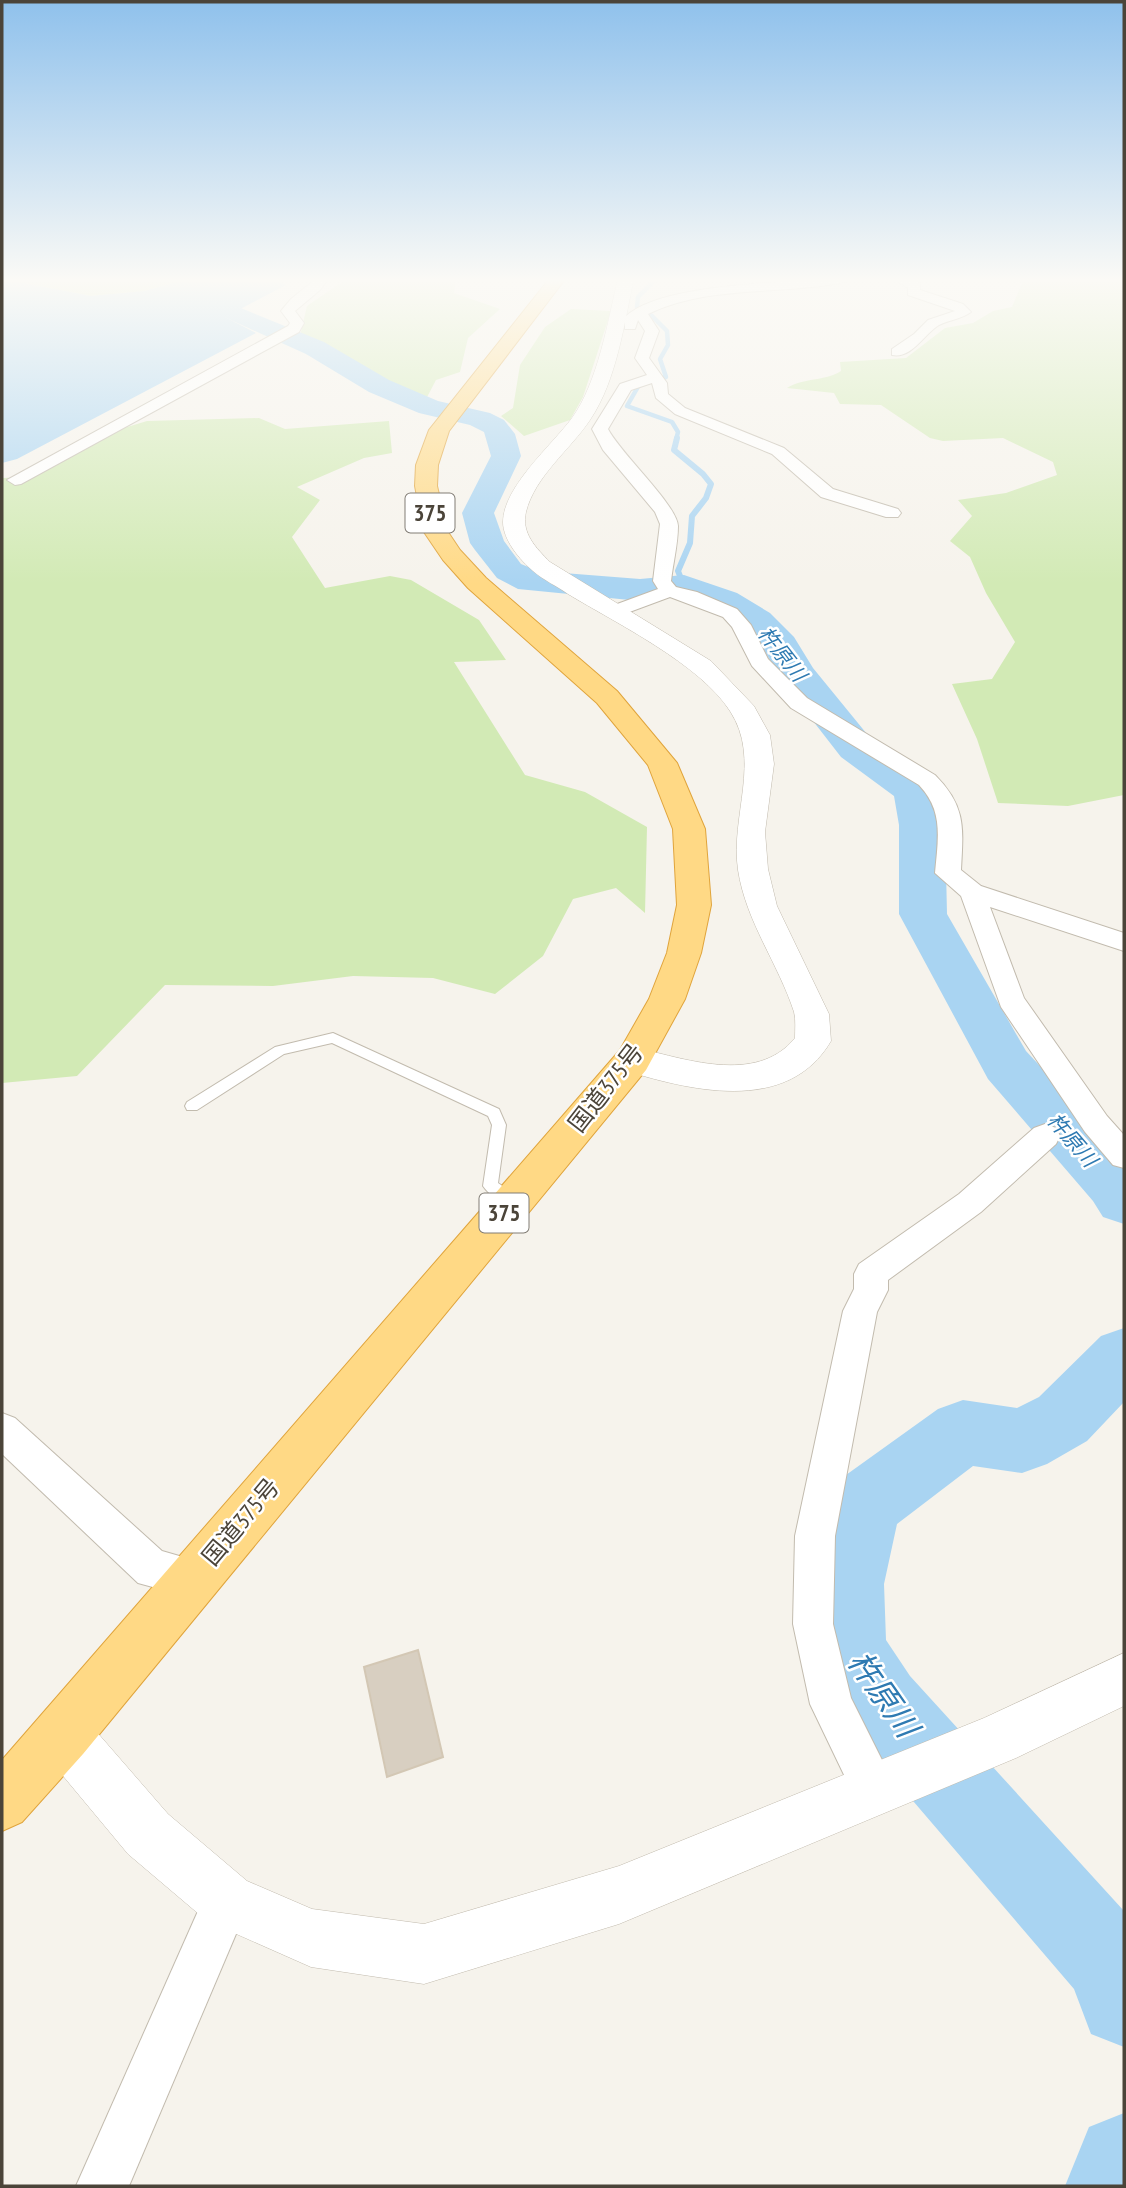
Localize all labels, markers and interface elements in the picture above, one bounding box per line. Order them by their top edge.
road number: 375 [406,494,454,533]
water label: 杵原川 [752,621,814,688]
street label: 国道375号 [561,1037,650,1138]
water label: 杵原川 [1042,1107,1105,1174]
road number: 375 [480,1194,528,1232]
street label: 国道375号 [195,1472,286,1572]
water label: 杵原川 [839,1642,930,1747]

